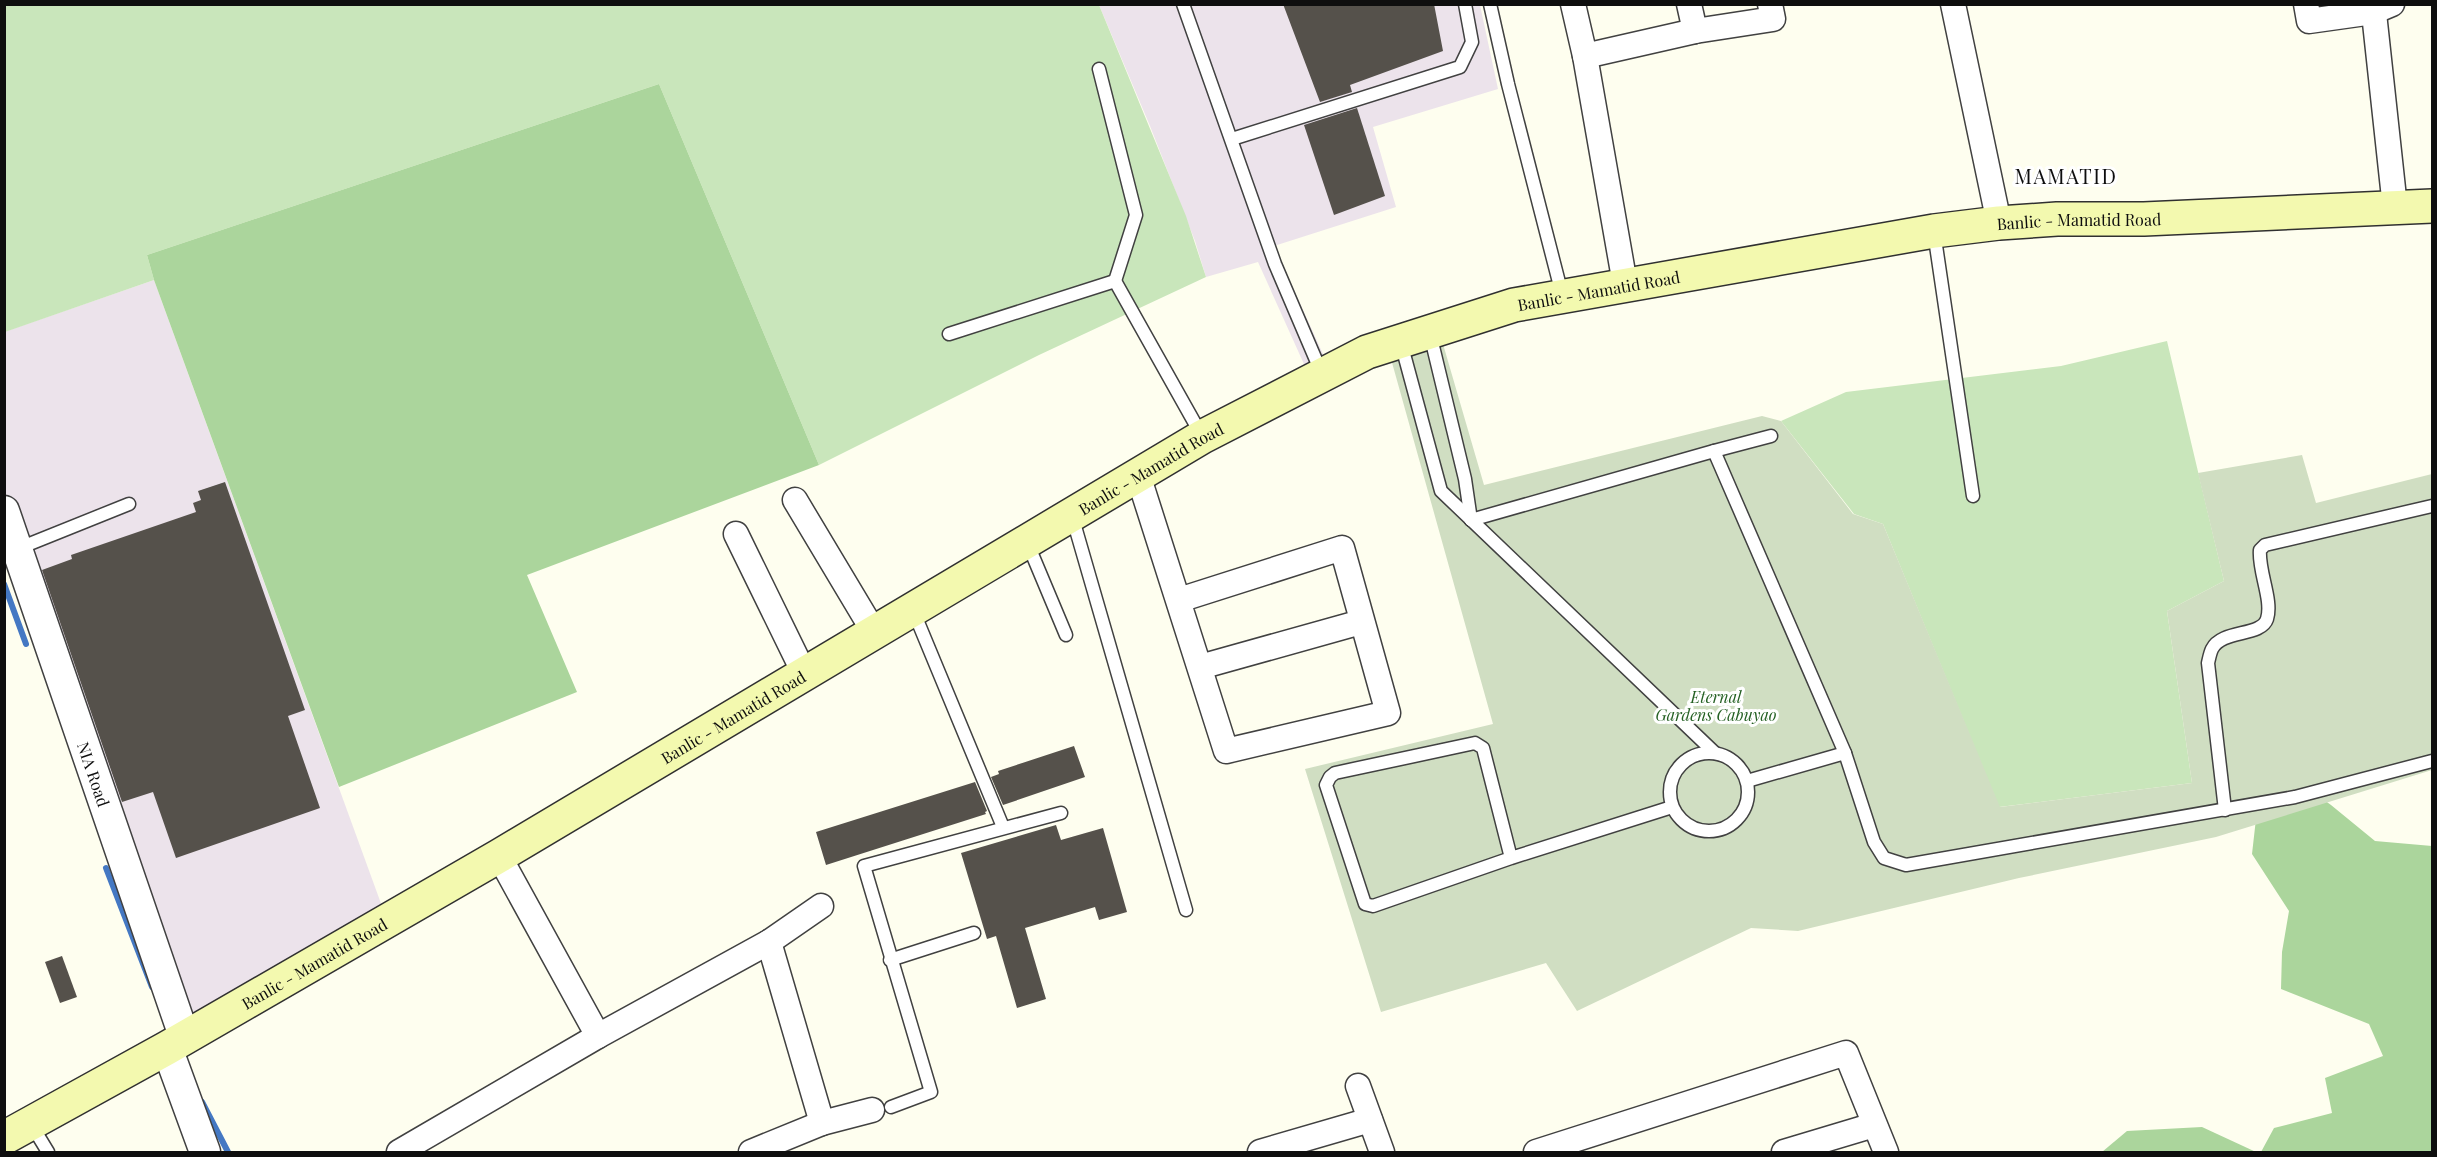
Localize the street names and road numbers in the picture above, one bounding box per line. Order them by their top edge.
street label: Banlic - Mamatid Road [1996,208,2162,234]
street label: Banlic - Mamatid Road [1516,265,1682,315]
street label: Banlic - Mamatid Road [1074,418,1227,519]
street label: Banlic - Mamatid Road [657,665,809,768]
street label: NIA Road [73,739,115,809]
street label: Banlic - Mamatid Road [237,913,390,1013]

